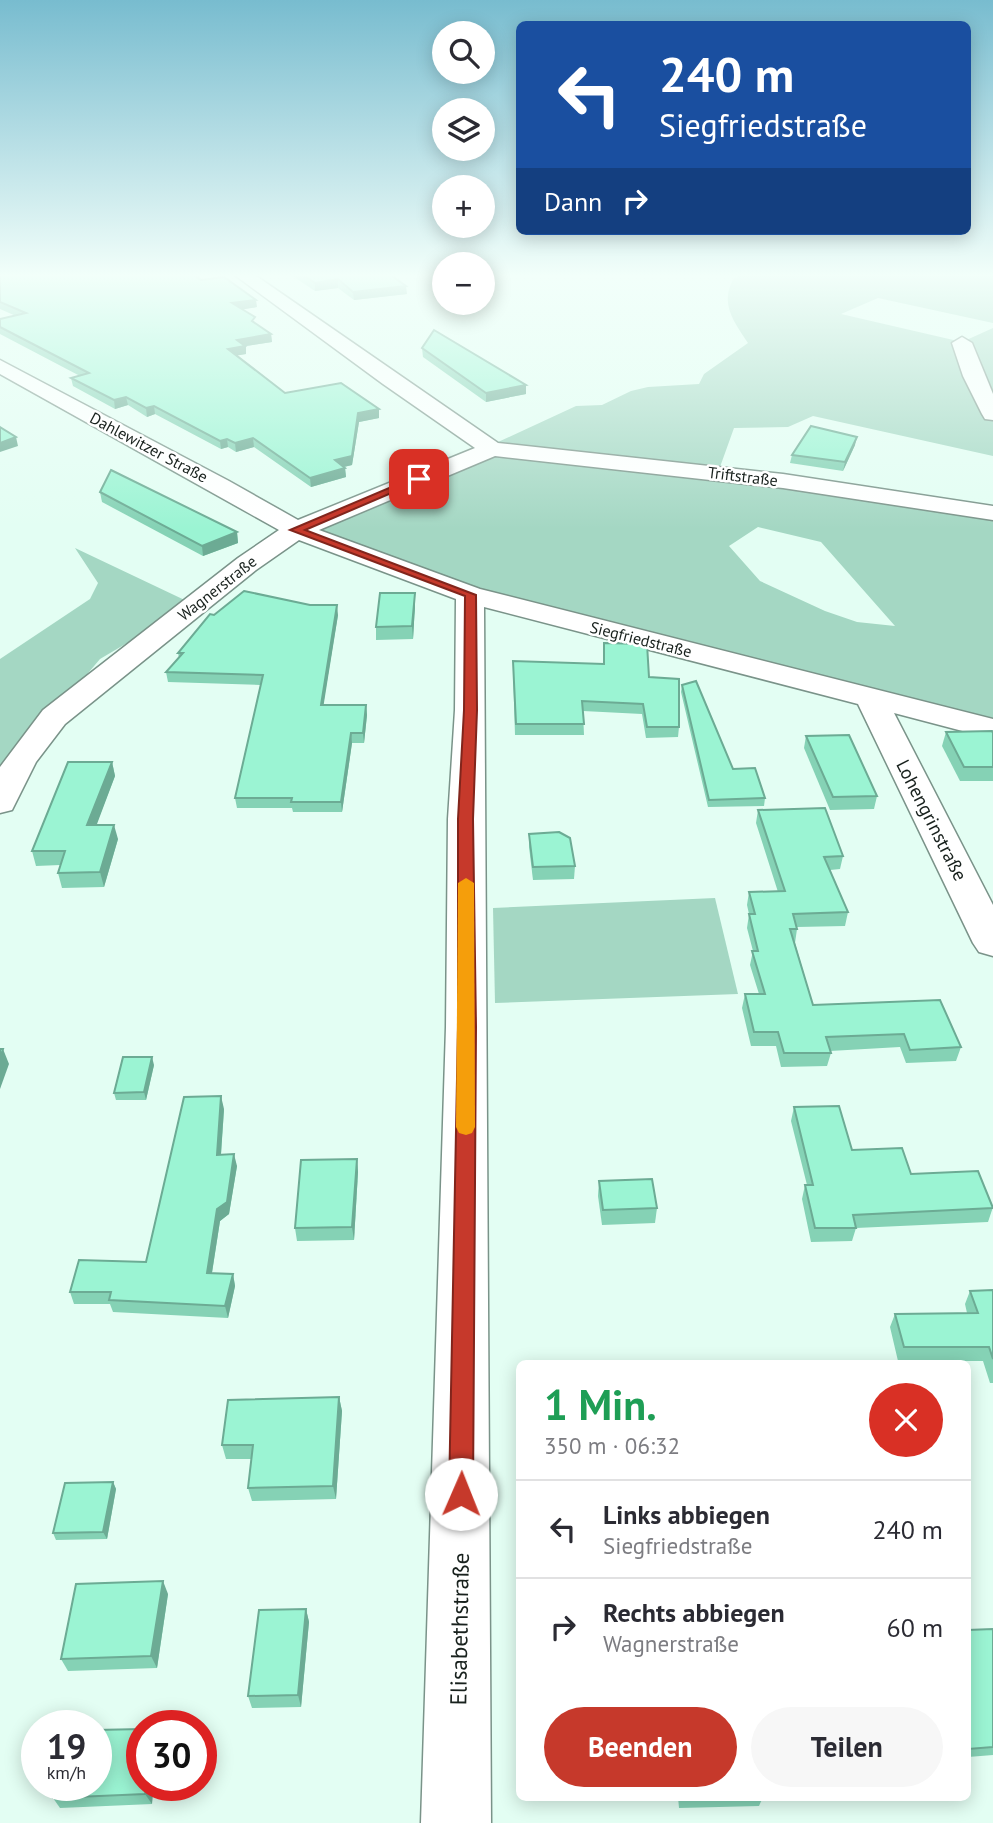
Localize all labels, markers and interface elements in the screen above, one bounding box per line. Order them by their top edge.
map controls [432,21,495,315]
button: search [432,21,495,84]
text: 240 m [659,42,794,106]
icon: left [544,49,635,140]
button: layers [432,98,495,161]
text: Siegfriedstraße [659,104,867,146]
button: + [432,175,495,238]
icon: right [616,182,654,220]
text: Dann [544,185,602,218]
button: − [432,252,495,315]
street label: Dahlewitzer Straße [87,407,211,487]
pin [389,449,449,509]
icon: arrive [400,460,438,498]
street label: Triftstraße [707,462,779,490]
street label: Wagnerstraße [174,551,260,625]
street label: Siegfriedstraße [588,617,694,661]
street label: Lohengrinstraße [891,755,973,885]
text: 1 Min. [544,1377,657,1432]
button: close [869,1383,943,1457]
text: 350 m · 06:32 [544,1431,680,1460]
position arrow [424,1457,498,1531]
text: Links abbiegen [603,1498,770,1531]
icon: left [544,1510,582,1548]
text: 240 m [872,1513,943,1546]
text: Siegfriedstraße [603,1531,753,1560]
street label: Elisabethstraße [443,1552,475,1706]
text: Rechts abbiegen [603,1596,785,1629]
icon: right [544,1608,582,1646]
text: 60 m [887,1611,943,1644]
text: Wagnerstraße [603,1629,739,1658]
button: Beenden [544,1707,737,1787]
button: Teilen [751,1707,943,1787]
speed limit sign: 30 [126,1710,217,1801]
text: 19 [47,1723,86,1769]
text: km/h [47,1761,86,1784]

